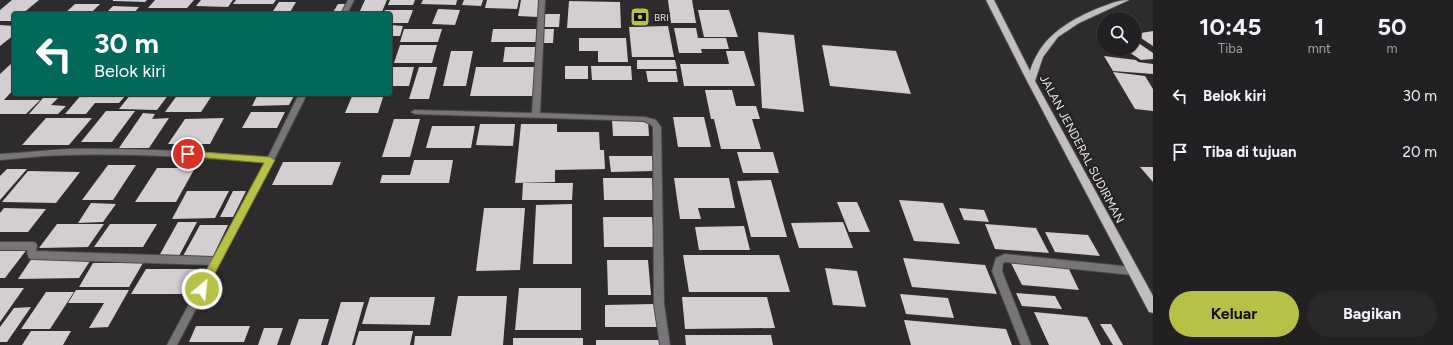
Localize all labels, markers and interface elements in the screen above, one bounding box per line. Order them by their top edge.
bank icon: BRI [629,6,651,28]
place label: BRI [654,11,669,24]
map controls [1097,12,1141,56]
button: search [1097,12,1141,56]
text: 10:45 [1199,12,1261,41]
text: 1 [1314,12,1324,41]
text: 50 [1377,12,1407,41]
text: 30 m [94,26,159,60]
icon: left [28,28,80,80]
text: Tiba [1218,41,1243,56]
text: mnt [1308,41,1331,56]
text: m [1386,41,1397,56]
text: Belok kiri [94,60,166,82]
street label: JALAN JENDERAL SUDIRMAN [1037,72,1127,226]
icon: left [1169,85,1191,107]
text: Belok kiri [1203,87,1266,105]
text: 30 m [1403,87,1437,105]
pin [171,137,205,171]
icon: arrive [1169,141,1191,163]
icon: arrive [177,143,199,165]
text: Tiba di tujuan [1203,143,1297,161]
text: 20 m [1403,143,1437,161]
position arrow [181,268,223,310]
button: Keluar [1169,291,1299,337]
button: Bagikan [1307,291,1437,337]

